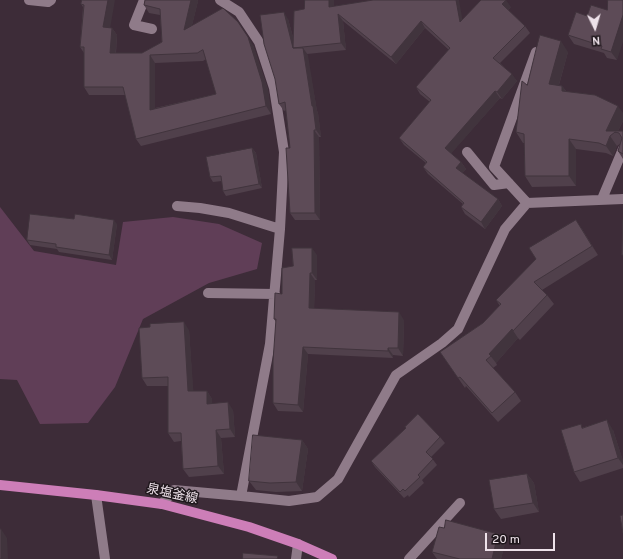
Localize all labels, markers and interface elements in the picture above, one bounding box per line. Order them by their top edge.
north arrow [575,8,615,48]
text: N [591,33,601,47]
street label: 泉塩釜線 [145,482,199,508]
scale bar [487,525,557,551]
text: 20 m [492,532,520,548]

